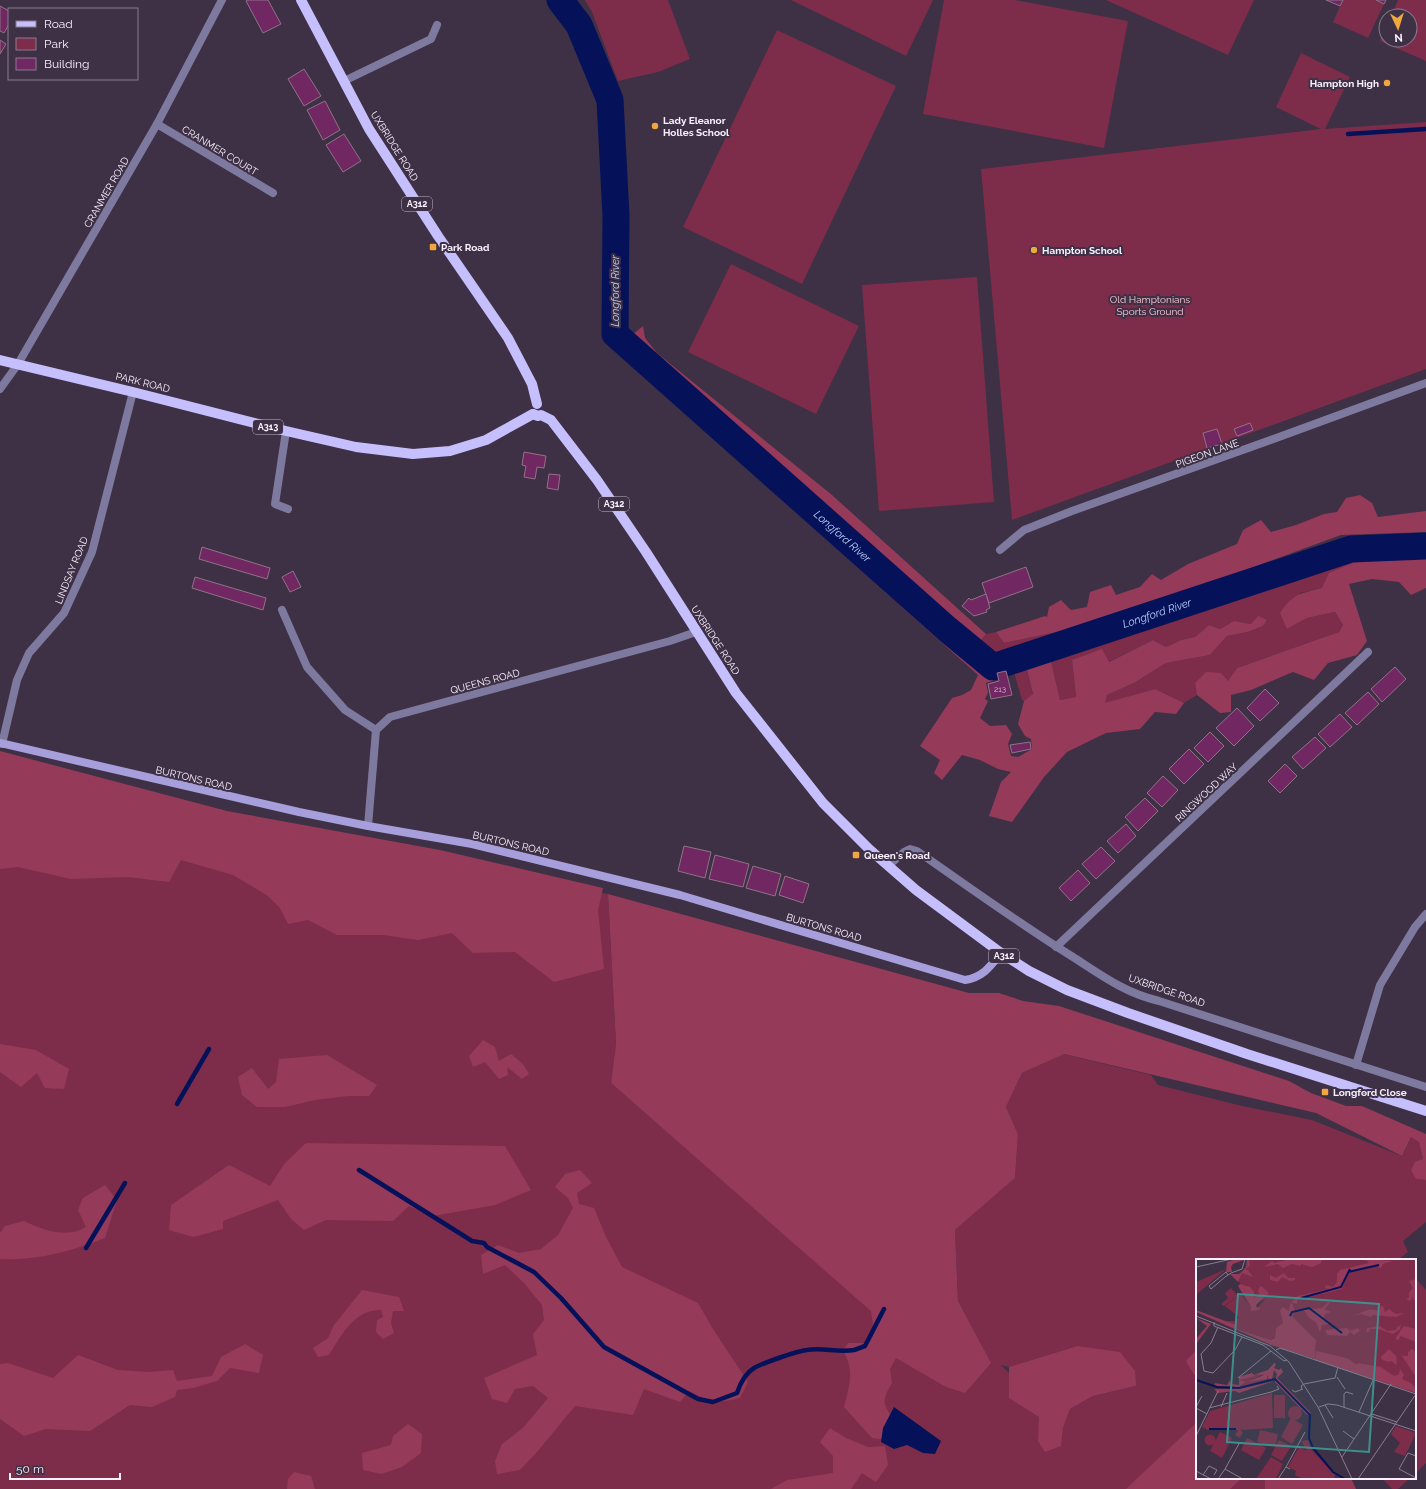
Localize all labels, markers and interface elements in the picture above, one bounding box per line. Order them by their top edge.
legend [8,8,138,80]
north arrow [1378,8,1418,48]
text: Road [44,17,73,31]
text: N [1394,31,1403,44]
text: Park [44,37,69,51]
text: Building [44,57,90,71]
place label: Hampton High [1310,78,1379,89]
marker: Hampton High [1382,78,1392,88]
street label: UXBRIDGE ROAD [369,109,420,183]
place label: Lady Eleanor Holles School [663,115,730,138]
marker: Lady Eleanor Holles School [650,121,660,131]
street label: CRANMER COURT [180,124,260,177]
street label: CRANMER ROAD [82,155,131,229]
road number: A312 [402,197,432,211]
marker: Park Road [428,242,438,252]
place label: Park Road [441,242,490,253]
marker: Hampton School [1029,245,1039,255]
place label: Hampton School [1042,245,1123,256]
water label: Longford River [609,254,622,327]
park label: Old Hamptonians Sports Ground [1110,294,1190,317]
street label: PARK ROAD [115,370,171,395]
road number: A313 [253,420,283,434]
street label: PIGEON LANE [1174,437,1240,470]
road number: A312 [599,497,629,511]
water label: Longford River [811,508,874,566]
street label: LINDSAY ROAD [53,535,90,605]
water label: Longford River [1121,596,1194,631]
street label: UXBRIDGE ROAD [689,604,742,677]
street label: QUEENS ROAD [449,667,521,696]
house number: 213 [994,684,1006,694]
street label: RINGWOOD WAY [1173,761,1240,824]
street label: BURTONS ROAD [155,764,233,793]
street label: BURTONS ROAD [472,829,550,858]
marker: Queen's Road [851,850,861,860]
place label: Queen's Road [864,850,931,861]
street label: BURTONS ROAD [785,911,863,944]
road number: A312 [989,949,1019,963]
street label: UXBRIDGE ROAD [1127,972,1207,1009]
marker: Longford Close [1320,1087,1330,1097]
place label: Longford Close [1333,1087,1407,1098]
inset map [1196,1259,1416,1479]
scale bar [10,1455,120,1481]
text: 50 m [16,1462,44,1476]

